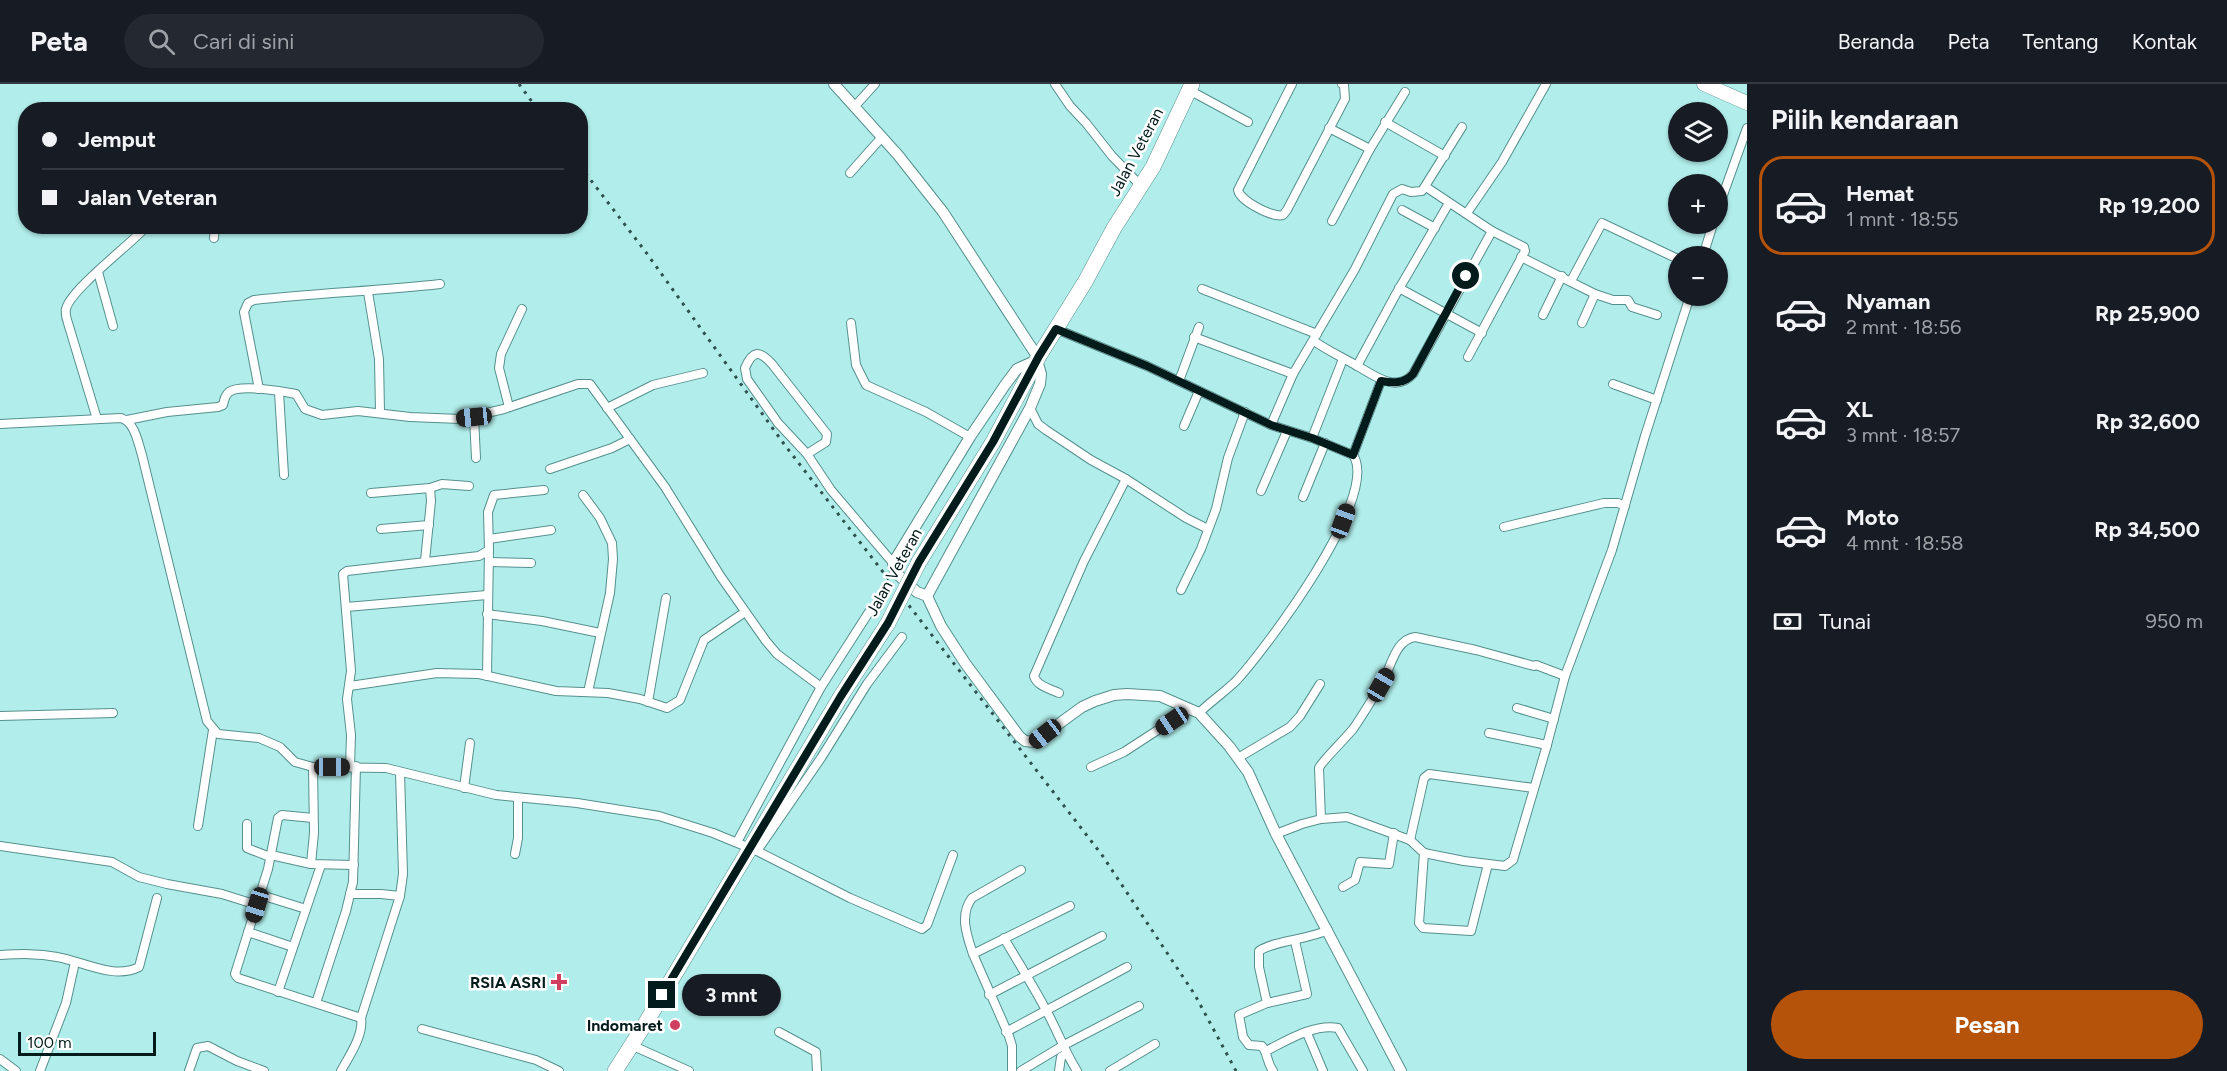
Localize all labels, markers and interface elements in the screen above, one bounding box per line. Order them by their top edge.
search box [124,14,544,68]
text: Peta [30,24,88,58]
icon: search [145,25,178,58]
text: Cari di sini [193,28,294,55]
text: Beranda [1838,29,1915,54]
text: Peta [1948,29,1990,54]
text: Tentang [2023,29,2099,54]
text: Kontak [2132,29,2197,54]
map controls [1668,102,1728,306]
button: layers [1668,102,1728,162]
text: Pilih kendaraan [1771,103,1959,136]
street label: Jalan Veteran [1105,104,1167,199]
text: Jemput [78,126,156,153]
button: + [1668,174,1728,234]
icon: car [1774,179,1828,233]
text: Hemat [1846,180,1914,207]
text: Jalan Veteran [78,184,217,211]
text: Rp 19,200 [2098,192,2200,219]
text: 1 mnt · 18:55 [1846,207,1959,231]
button: − [1668,246,1728,306]
route start [1452,262,1479,289]
icon: car [1774,287,1828,341]
text: Nyaman [1846,288,1930,315]
text: Rp 25,900 [2095,300,2200,327]
text: 2 mnt · 18:56 [1846,315,1961,339]
icon: car [1774,395,1828,449]
text: XL [1846,396,1873,423]
car [455,406,493,428]
text: Rp 32,600 [2095,408,2200,435]
text: 3 mnt · 18:57 [1846,423,1960,447]
car [1328,501,1358,541]
icon: car [1774,503,1828,557]
text: Moto [1846,504,1899,531]
text: Rp 34,500 [2094,516,2200,543]
street label: Jalan Veteran [862,525,926,619]
text: 4 mnt · 18:58 [1846,531,1963,555]
icon: cash [1771,605,1804,638]
text: Tunai [1819,608,1871,635]
text: 950 m [2145,609,2203,633]
car [1364,665,1398,705]
car [1152,703,1192,739]
car [1025,716,1065,752]
car [314,758,350,776]
car [243,885,271,925]
place label: RSIA ASRI [470,973,546,992]
marker: RSIA ASRI [550,973,568,991]
callout: 3 mnt [683,974,782,1016]
route end [648,981,675,1008]
text: 3 mnt [705,983,758,1007]
button: Pesan [1771,990,2203,1059]
place label: Indomaret [587,1016,663,1035]
marker: Indomaret [668,1018,682,1032]
scale bar [18,1029,156,1056]
text: 100 m [27,1033,72,1052]

